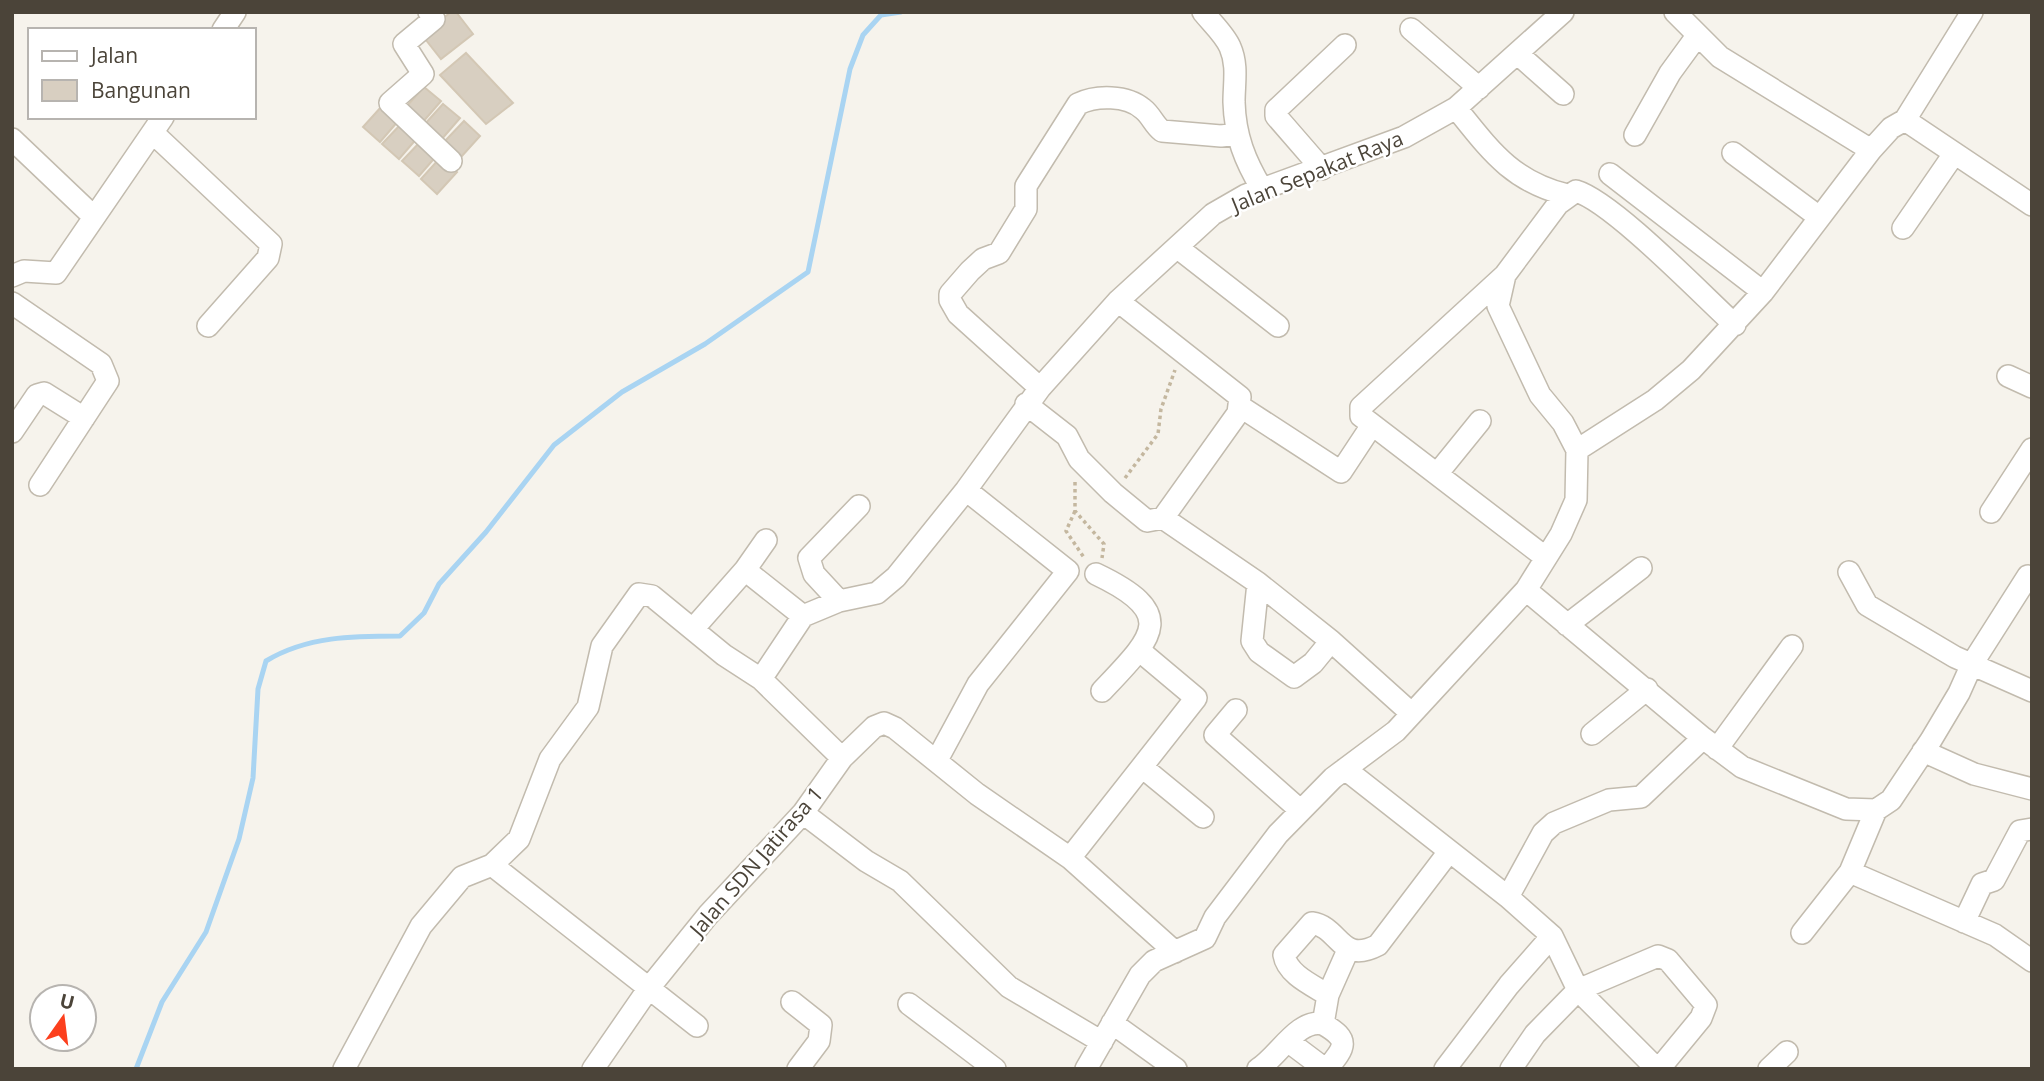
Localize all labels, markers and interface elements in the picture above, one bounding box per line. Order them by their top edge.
legend [28,28,256,119]
text: Jalan [89,41,138,69]
text: Bangunan [91,76,191,104]
street label: Jalan Sepakat Raya [1225,124,1407,219]
street label: Jalan SDN Jatirasa 1 [682,780,829,943]
north arrow [28,983,98,1053]
text: U [57,987,77,1016]

